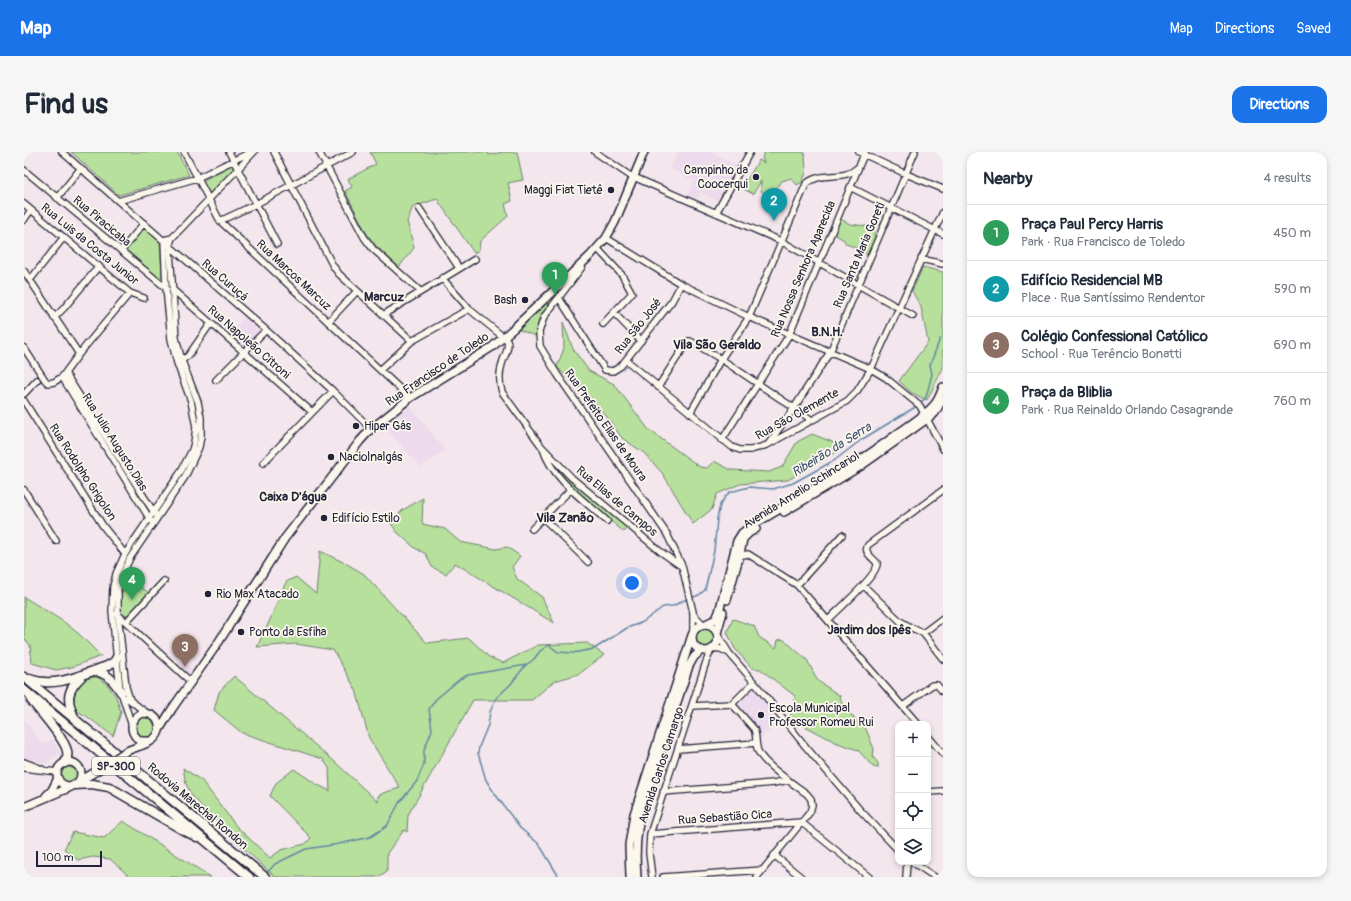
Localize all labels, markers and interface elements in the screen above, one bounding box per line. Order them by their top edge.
text: Map [20,16,51,40]
text: Map [1170,20,1193,37]
text: Directions [1215,20,1274,37]
text: Saved [1296,20,1331,37]
button: Directions [1232,86,1327,123]
text: Find us [24,87,108,122]
place label: Campinho da Coocerqui [684,163,748,192]
text: Nearby [983,168,1032,189]
text: 4 results [1264,170,1311,186]
marker: Campinho da Coocerqui [751,172,761,182]
place label: Maggi Fiat Tietê [524,183,603,198]
marker: Maggi Fiat Tietê [606,185,616,195]
pin: 2 [761,188,787,221]
street label: Rua Piracicaba [70,193,134,250]
street label: Rua Nossa Senhora Aparecida [768,198,839,340]
street label: Rua Luis da Costa Junior [38,200,142,289]
street label: Rua Santa Maria Goreti [830,200,888,310]
text: Praça Paul Percy Harris [1021,215,1163,234]
text: 1 [993,225,999,241]
text: 450 m [1273,225,1311,241]
text: Park · Rua Francisco de Toledo [1021,234,1185,250]
street label: Rua Marcos Marcuz [253,237,334,314]
street label: Rua Curuçá [198,256,251,305]
pin: 1 [542,262,568,295]
text: Edifício Residencial MB [1021,271,1163,290]
text: 2 [992,281,1000,297]
text: 590 m [1274,281,1311,297]
district label: Marcuz [364,289,404,305]
text: Place · Rua Santíssimo Rendentor [1021,290,1205,306]
place label: Bash [494,293,517,308]
marker: Bash [520,295,530,305]
street label: Rua São José [612,295,665,357]
street label: Rua Napoleão Citroni [204,302,293,382]
district label: B.N.H. [811,324,843,340]
text: Colégio Confessional Católico [1021,327,1208,346]
street label: Rua Francisco de Toledo [383,329,492,410]
district label: Vila São Geraldo [673,337,761,353]
text: 3 [992,337,1000,353]
text: 690 m [1273,337,1311,353]
text: School · Rua Terêncio Bonatti [1021,346,1182,362]
street label: Rua Prefeito Elias de Moura [561,366,650,485]
text: Praça da Bliblia [1021,383,1112,402]
street label: Rua São Clemente [753,385,842,444]
street label: Rua Julio Augusto Dias [78,391,151,494]
text: 4 [992,393,1000,409]
text: 760 m [1273,393,1311,409]
text: Park · Rua Reinaldo Orlando Casagrande [1021,402,1233,418]
place label: Hiper Gás [364,419,412,434]
water label: Ribeirão da Serra [789,419,875,481]
street label: Rua Rodolpho Grigolon [46,421,120,524]
marker: Hiper Gás [351,421,361,431]
street label: Avenida Amelio Schincariol [740,448,862,532]
place label: Naciolnalgás [339,450,403,465]
marker: Naciolnalgás [326,452,336,462]
street label: Rua Elias de Campos [573,463,661,540]
district label: Caixa D'água [259,489,327,505]
district label: Vila Zanão [536,510,594,526]
place label: Edifício Estilo [332,511,400,526]
marker: Edifício Estilo [319,513,329,523]
pin: 4 [119,567,145,600]
your location [622,573,642,593]
place label: Rio Max Atacado [216,587,299,602]
marker: Rio Max Atacado [203,589,213,599]
district label: Jardim dos Ipês [827,622,911,638]
place label: Ponto da Esfiha [249,625,327,640]
marker: Ponto da Esfiha [236,627,246,637]
pin: 3 [172,634,198,667]
place label: Escola Municipal Professor Romeu Rui [769,701,873,730]
street label: Avenida Carlos Camargo [636,704,688,825]
marker: Escola Municipal Professor Romeu Rui [756,710,766,720]
map controls [895,721,931,865]
button: + [895,721,931,757]
road number: SP-300 [92,757,140,775]
button: − [895,757,931,793]
street label: Rodovia Marechal Rondon [144,760,251,853]
button: locate [895,793,931,829]
street label: Rua Sebastião Cica [677,807,773,828]
button: layers [895,829,931,865]
scale bar [36,849,102,868]
text: 100 m [42,851,73,864]

